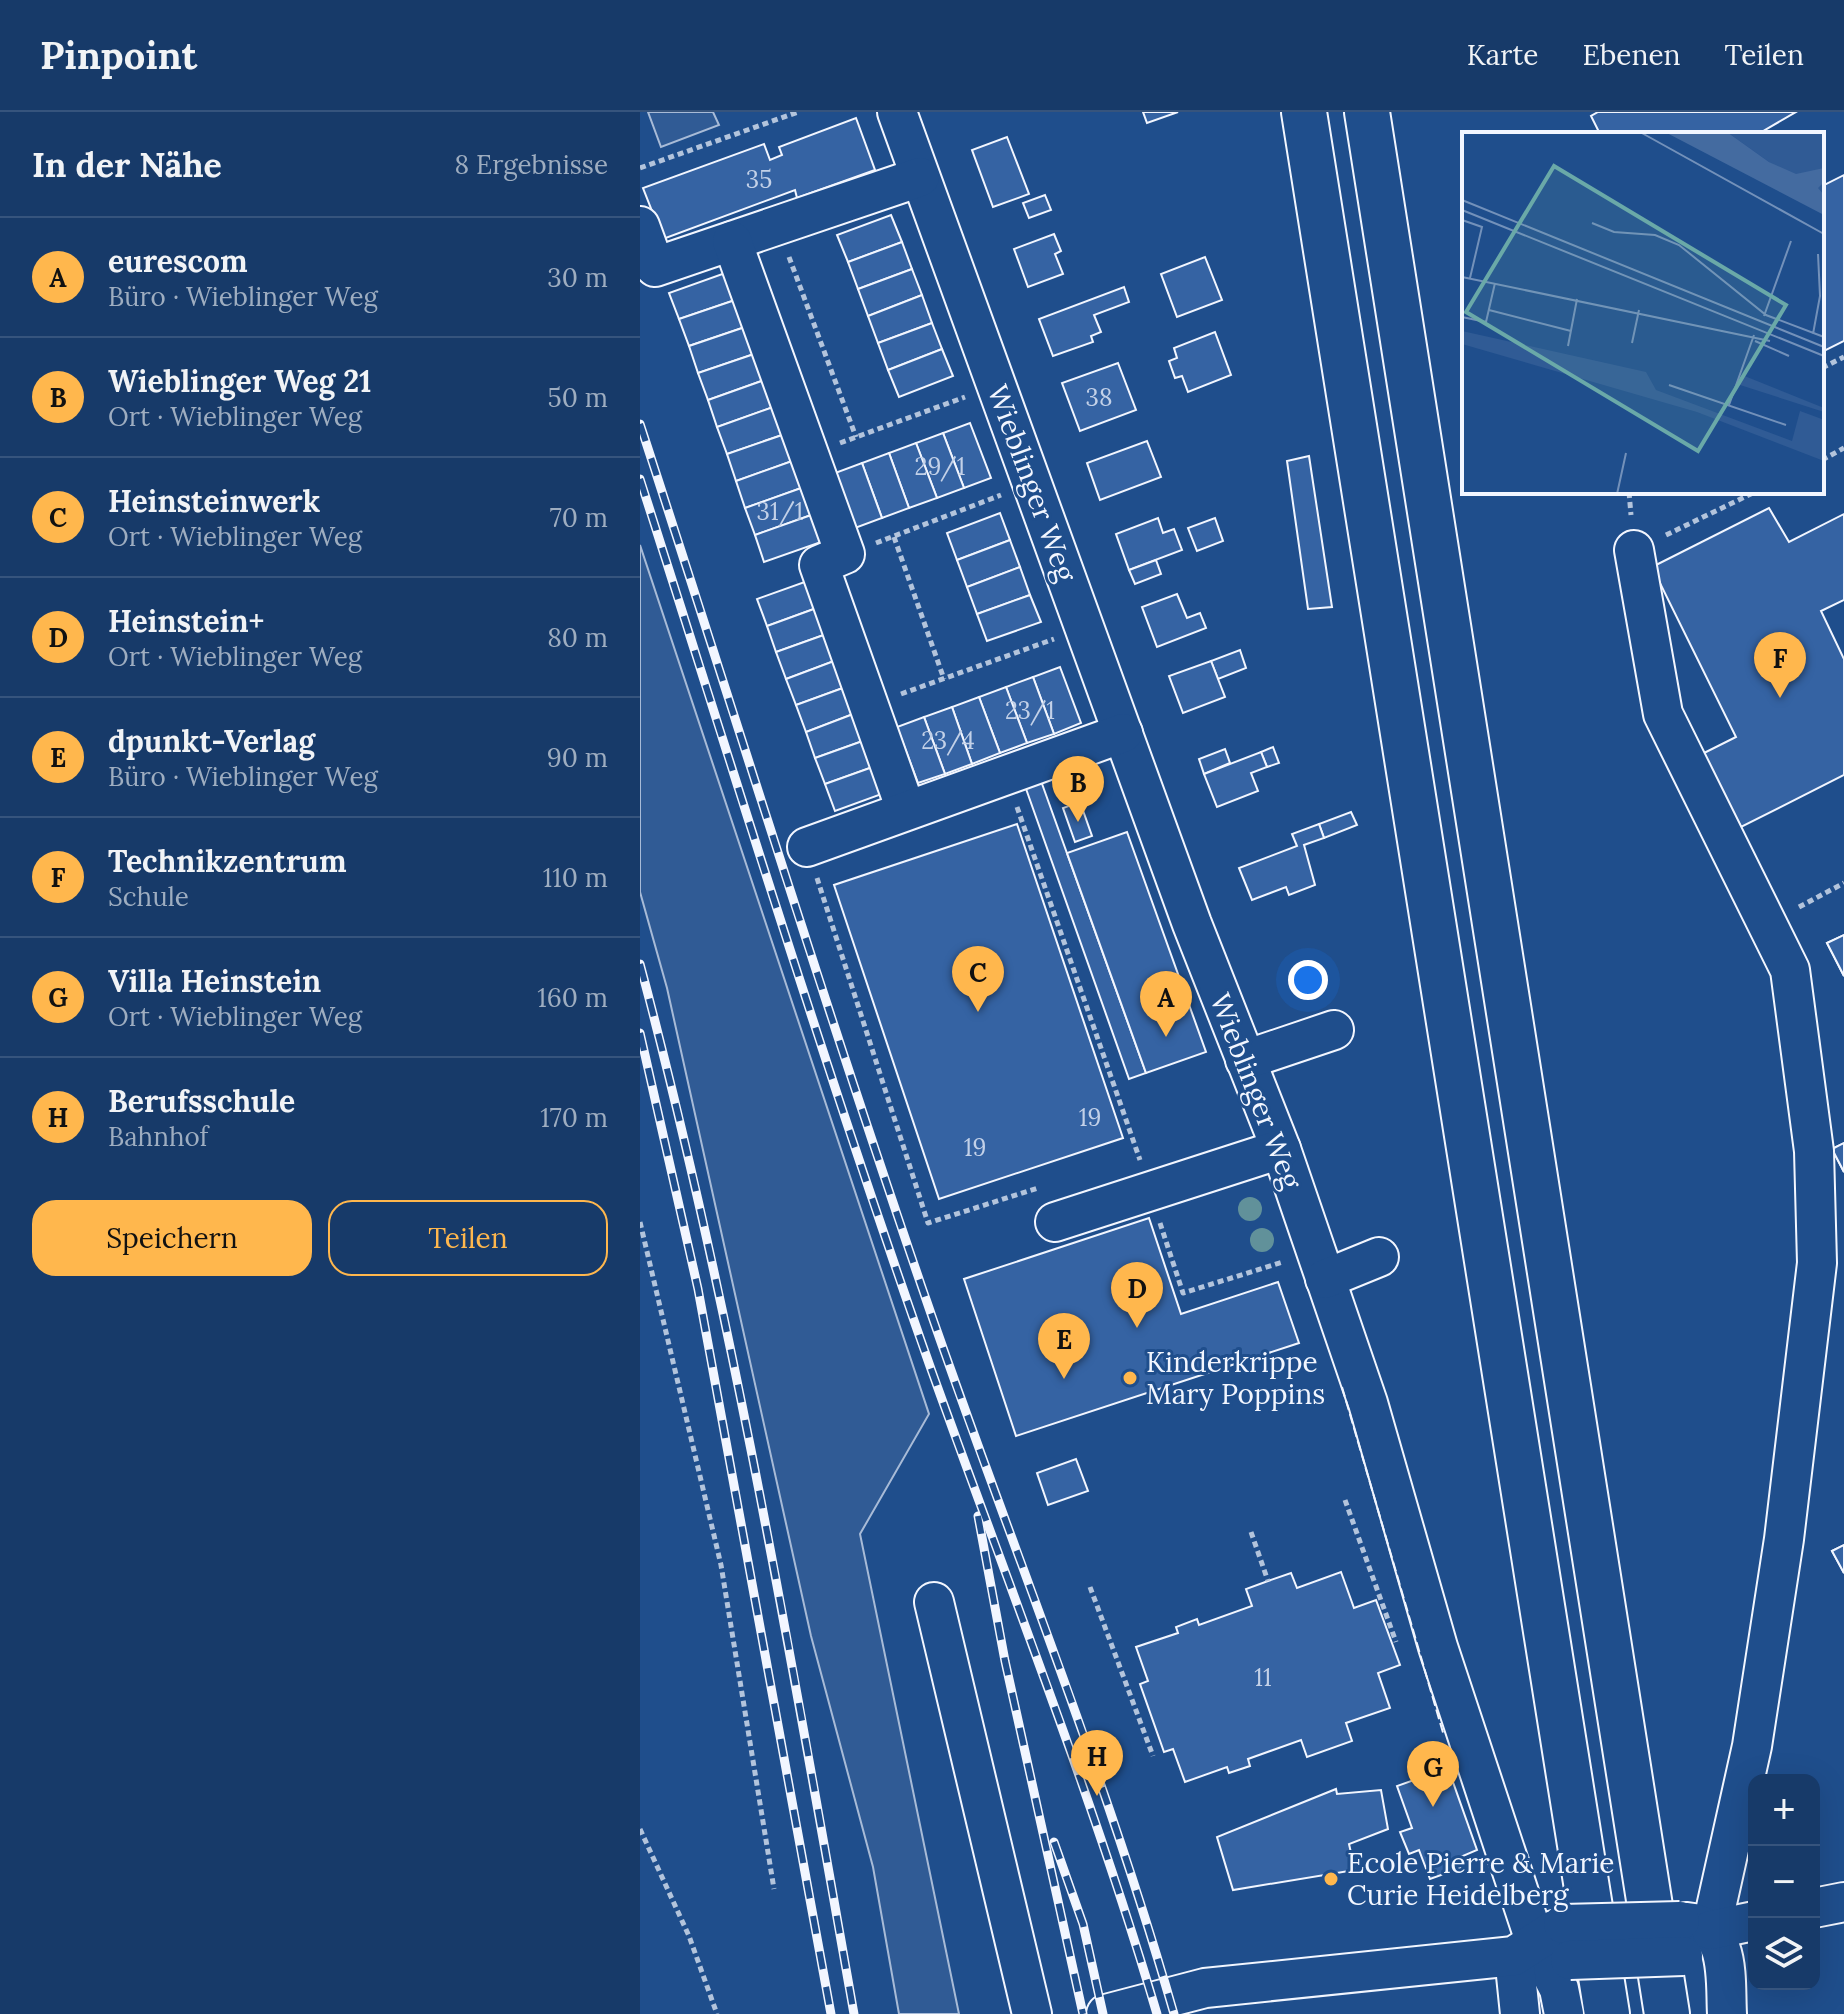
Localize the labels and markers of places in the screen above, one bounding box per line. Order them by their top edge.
pin: F [1754,632,1806,698]
pin: B [1052,756,1104,822]
pin: C [952,946,1004,1012]
pin: A [1140,971,1192,1037]
pin: D [1111,1262,1163,1328]
pin: E [1038,1313,1090,1379]
place label: Kinderkrippe Mary Poppins [1146,1344,1325,1412]
marker: Kinderkrippe Mary Poppins [1121,1369,1139,1387]
pin: H [1071,1730,1123,1796]
pin: G [1407,1741,1459,1807]
place label: Ecole Pierre & Marie Curie Heidelberg [1347,1845,1614,1913]
marker: Ecole Pierre & Marie Curie Heidelberg [1322,1870,1340,1888]

